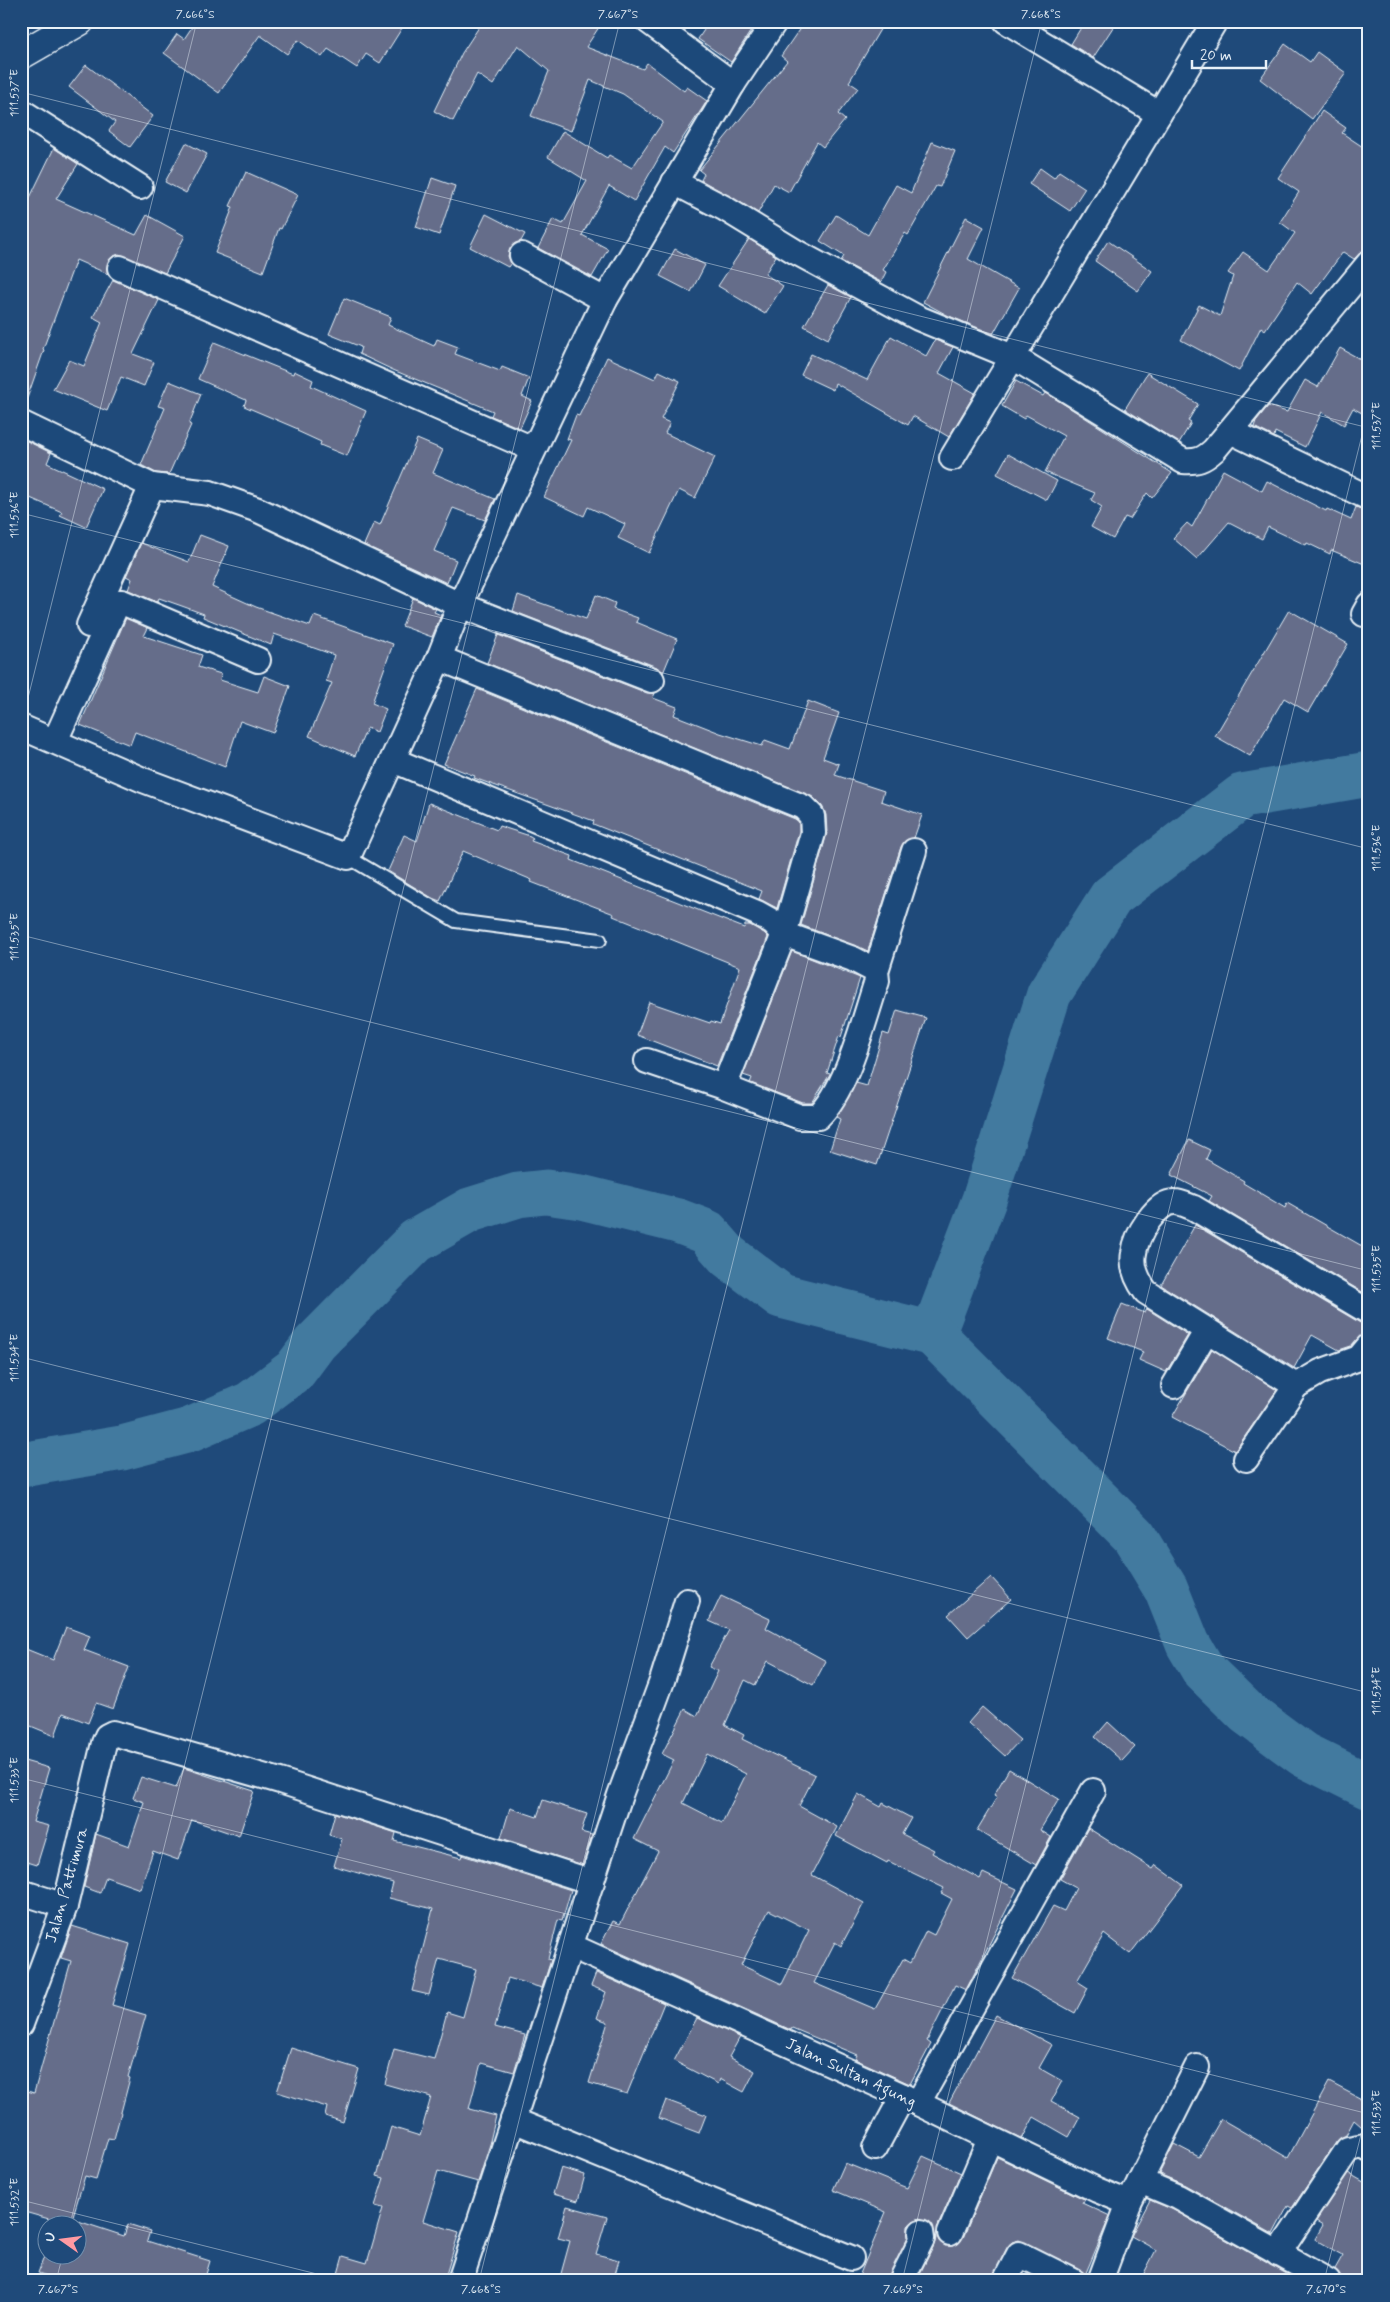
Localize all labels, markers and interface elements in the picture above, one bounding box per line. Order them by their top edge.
text: 7.666°S [175,7,215,23]
text: 7.667°S [598,7,638,23]
text: 7.668°S [1021,7,1061,23]
scale bar [1192,38,1266,70]
text: 20 m [1200,46,1232,66]
text: 111.537°E [7,69,23,117]
text: 111.537°E [1369,402,1385,450]
text: 111.536°E [7,491,23,539]
text: 111.536°E [1369,824,1385,872]
text: 111.535°E [7,913,23,961]
text: 111.535°E [1369,1245,1385,1293]
text: 111.534°E [7,1334,23,1382]
text: 111.534°E [1369,1667,1385,1715]
text: 111.533°E [7,1757,23,1803]
street label: Jalan Pattimura [40,1824,94,1945]
street label: Jalan Sultan Agung [782,2033,920,2113]
text: 111.533°E [1369,2090,1385,2136]
text: 111.532°E [7,2178,23,2226]
north arrow [38,2214,88,2264]
text: U [41,2231,60,2244]
text: 7.667°S [38,2282,78,2298]
text: 7.668°S [461,2282,501,2298]
text: 7.669°S [883,2282,923,2298]
text: 7.670°S [1306,2282,1346,2298]

